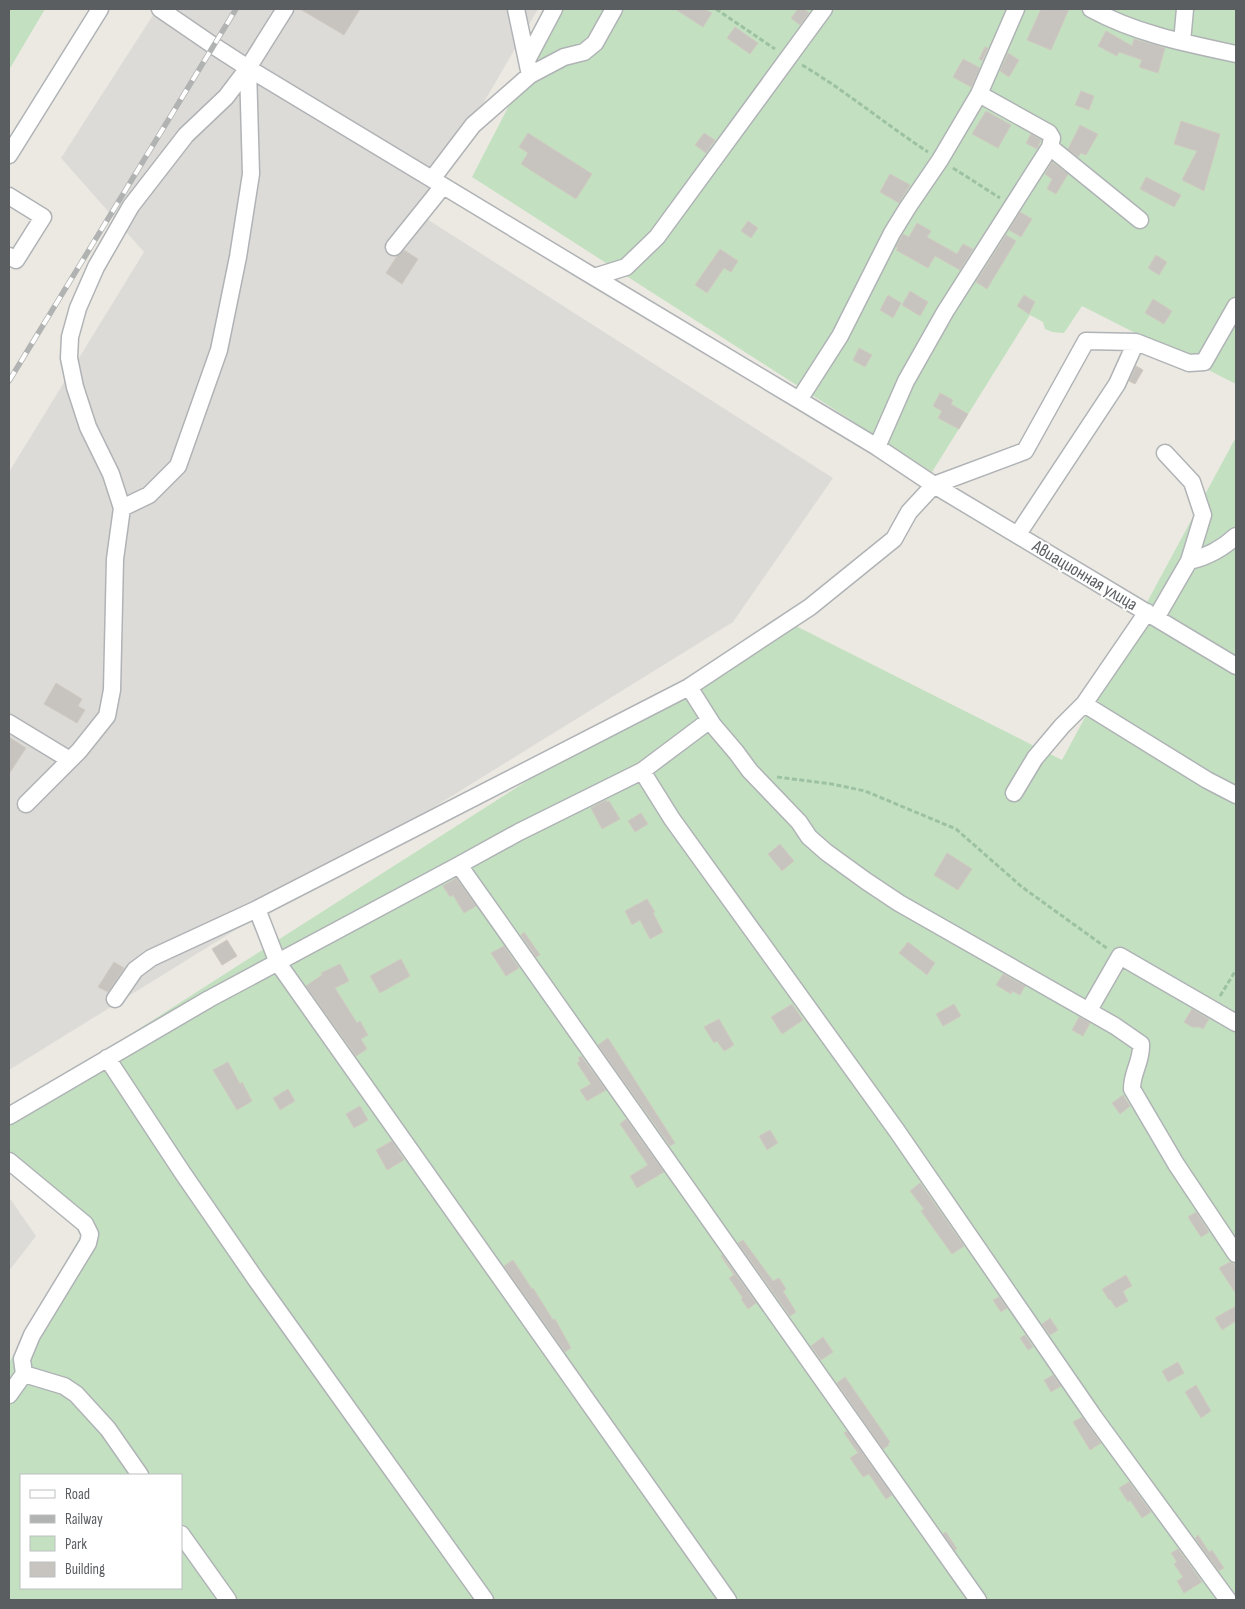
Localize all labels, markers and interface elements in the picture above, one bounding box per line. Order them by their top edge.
street label: Авиационная улица [1027,535,1141,615]
legend [20,1474,182,1589]
text: Road [65,1485,90,1504]
text: Railway [65,1510,103,1529]
text: Park [65,1535,87,1554]
text: Building [65,1560,105,1579]

